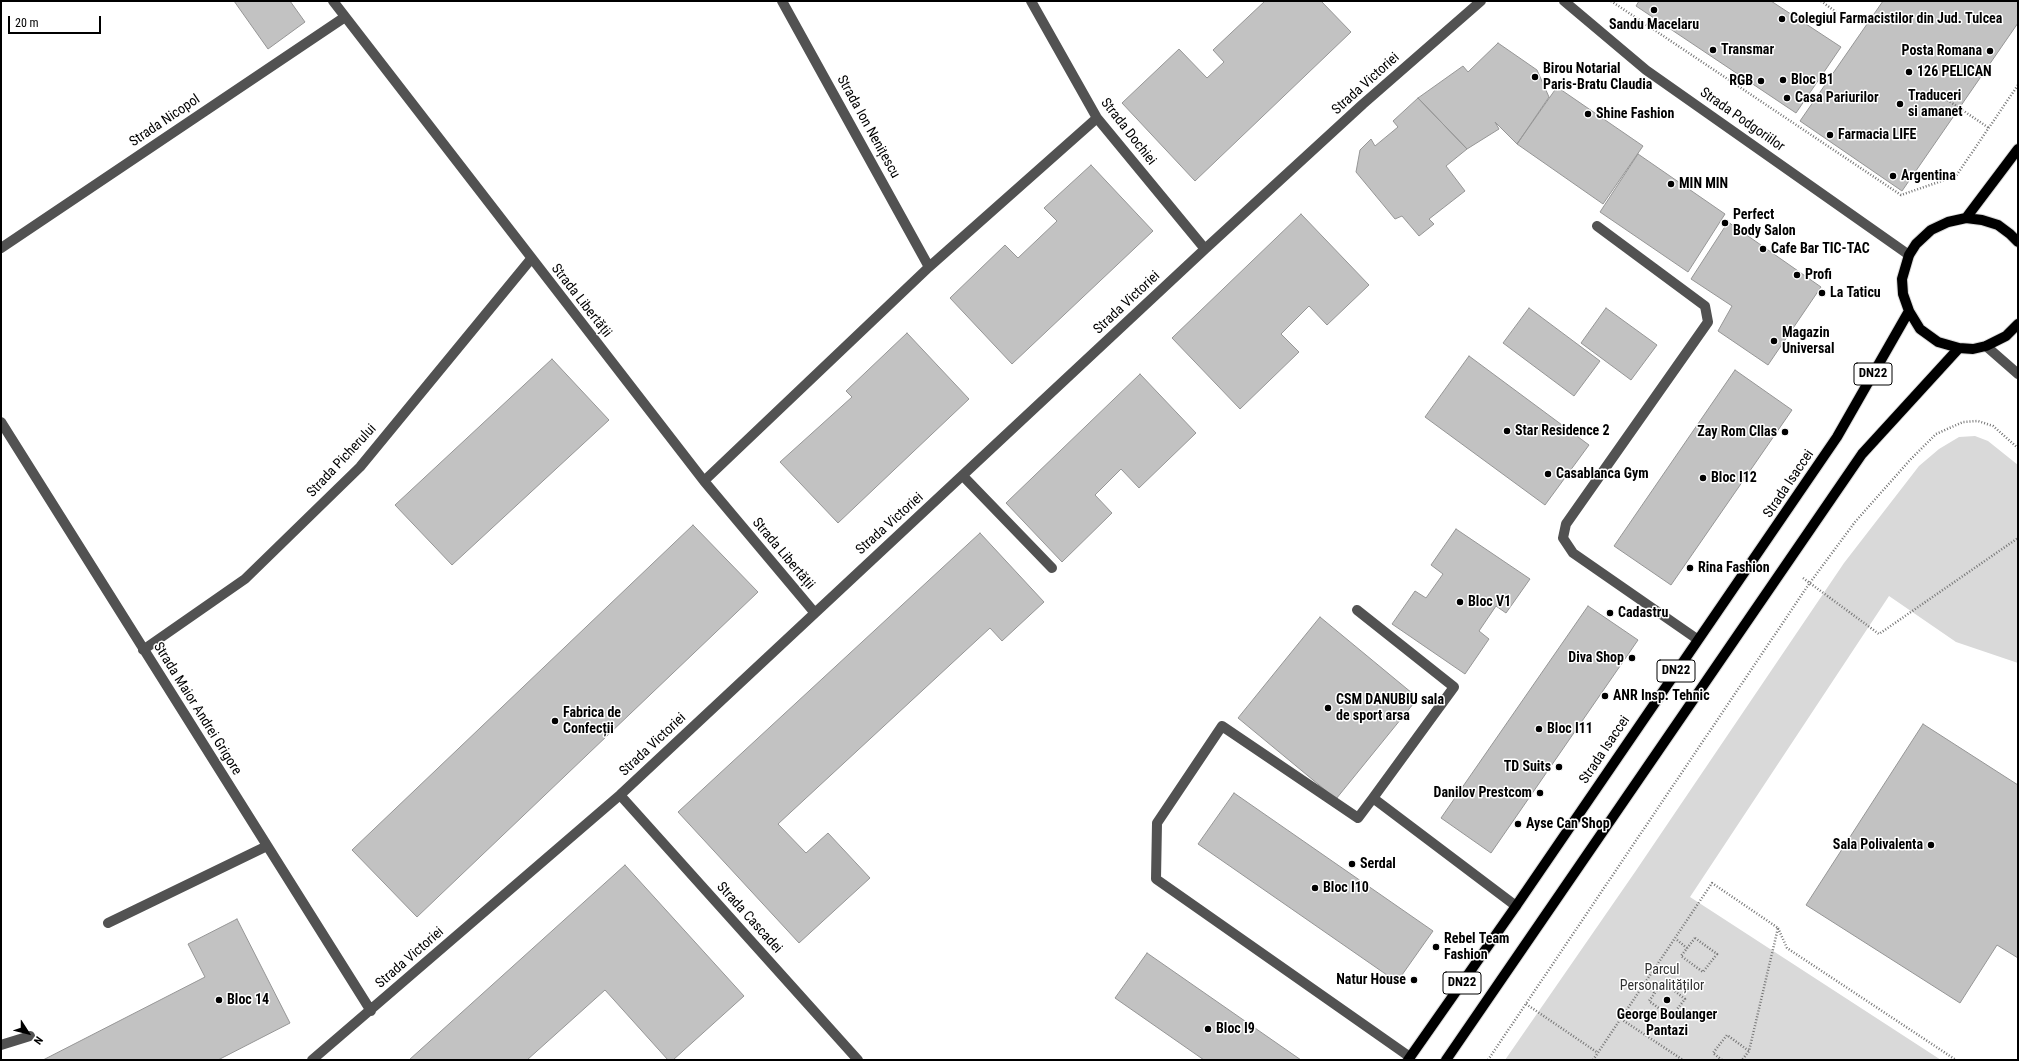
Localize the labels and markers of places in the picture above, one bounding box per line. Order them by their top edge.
marker: Sandu Macelaru [1649,5,1659,15]
place label: Colegiul Farmacistilor din Jud. Tulcea [1790,11,2002,27]
marker: Colegiul Farmacistilor din Jud. Tulcea [1777,14,1787,24]
place label: Sandu Macelaru [1609,17,1699,33]
place label: Transmar [1721,42,1774,58]
place label: Posta Romana [1902,43,1982,59]
marker: Transmar [1708,45,1718,55]
marker: Posta Romana [1985,46,1995,56]
place label: Birou Notarial Paris-Bratu Claudia [1543,61,1652,94]
place label: 126 PELICAN [1917,64,1992,80]
marker: 126 PELICAN [1904,67,1914,77]
marker: Birou Notarial Paris-Bratu Claudia [1530,72,1540,82]
place label: Bloc B1 [1791,72,1834,88]
place label: RGB [1729,73,1753,89]
marker: Bloc B1 [1778,75,1788,85]
marker: RGB [1756,76,1766,86]
place label: Traduceri si amanet [1908,88,1963,120]
place label: Casa Pariurilor [1795,90,1879,106]
marker: Casa Pariurilor [1782,93,1792,103]
marker: Traduceri si amanet [1895,99,1905,109]
place label: Shine Fashion [1596,106,1674,122]
marker: Shine Fashion [1583,109,1593,119]
place label: Farmacia LIFE [1838,127,1916,143]
marker: Farmacia LIFE [1825,130,1835,140]
place label: Argentina [1901,168,1956,184]
marker: Argentina [1888,171,1898,181]
place label: MIN MIN [1679,176,1728,192]
marker: MIN MIN [1666,179,1676,189]
place label: Perfect Body Salon [1733,207,1796,240]
marker: Perfect Body Salon [1720,218,1730,228]
place label: Cafe Bar TIC-TAC [1771,241,1870,257]
marker: Cafe Bar TIC-TAC [1758,244,1768,254]
place label: Profi [1805,267,1832,283]
marker: Profi [1792,270,1802,280]
place label: La Taticu [1830,285,1881,301]
marker: La Taticu [1817,288,1827,298]
place label: Magazin Universal [1782,325,1834,358]
marker: Magazin Universal [1769,336,1779,346]
place label: Star Residence 2 [1515,423,1610,439]
place label: Zay Rom Cllas [1697,424,1777,440]
marker: Star Residence 2 [1502,426,1512,436]
marker: Zay Rom Cllas [1780,427,1790,437]
place label: Casablanca Gym [1556,466,1649,482]
marker: Casablanca Gym [1543,469,1553,479]
place label: Bloc I12 [1711,470,1757,486]
marker: Bloc I12 [1698,473,1708,483]
place label: Rina Fashion [1698,560,1770,576]
marker: Rina Fashion [1685,563,1695,573]
place label: Bloc V1 [1468,594,1511,610]
marker: Bloc V1 [1455,597,1465,607]
place label: Cadastru [1618,605,1668,621]
marker: Cadastru [1605,608,1615,618]
place label: Diva Shop [1568,650,1624,666]
marker: Diva Shop [1627,653,1637,663]
place label: ANR Insp. Tehnic [1613,688,1710,704]
marker: ANR Insp. Tehnic [1600,691,1610,701]
place label: CSM DANUBIU sala de sport arsa [1336,692,1444,724]
marker: CSM DANUBIU sala de sport arsa [1323,703,1333,713]
place label: Fabrica de Confecții [563,705,621,738]
marker: Fabrica de Confecții [550,716,560,726]
place label: Bloc I11 [1547,721,1593,737]
marker: Bloc I11 [1534,724,1544,734]
place label: TD Suits [1504,759,1551,775]
marker: TD Suits [1554,762,1564,772]
place label: Danilov Prestcom [1434,785,1532,801]
marker: Danilov Prestcom [1535,788,1545,798]
place label: Ayse Can Shop [1526,816,1610,832]
marker: Ayse Can Shop [1513,819,1523,829]
place label: Sala Polivalenta [1833,837,1923,853]
marker: Sala Polivalenta [1926,840,1936,850]
place label: Serdal [1360,856,1396,872]
marker: Serdal [1347,859,1357,869]
place label: Bloc I10 [1323,880,1369,896]
marker: Bloc I10 [1310,883,1320,893]
place label: Rebel Team Fashion [1444,931,1509,964]
marker: Rebel Team Fashion [1431,942,1441,952]
place label: Natur House [1336,972,1406,988]
marker: Natur House [1409,975,1419,985]
place label: Bloc 14 [227,992,269,1008]
marker: Bloc 14 [214,995,224,1005]
marker: George Boulanger Pantazi [1662,995,1672,1005]
place label: George Boulanger Pantazi [1617,1007,1717,1040]
place label: Bloc I9 [1216,1021,1255,1037]
marker: Bloc I9 [1203,1024,1213,1034]

